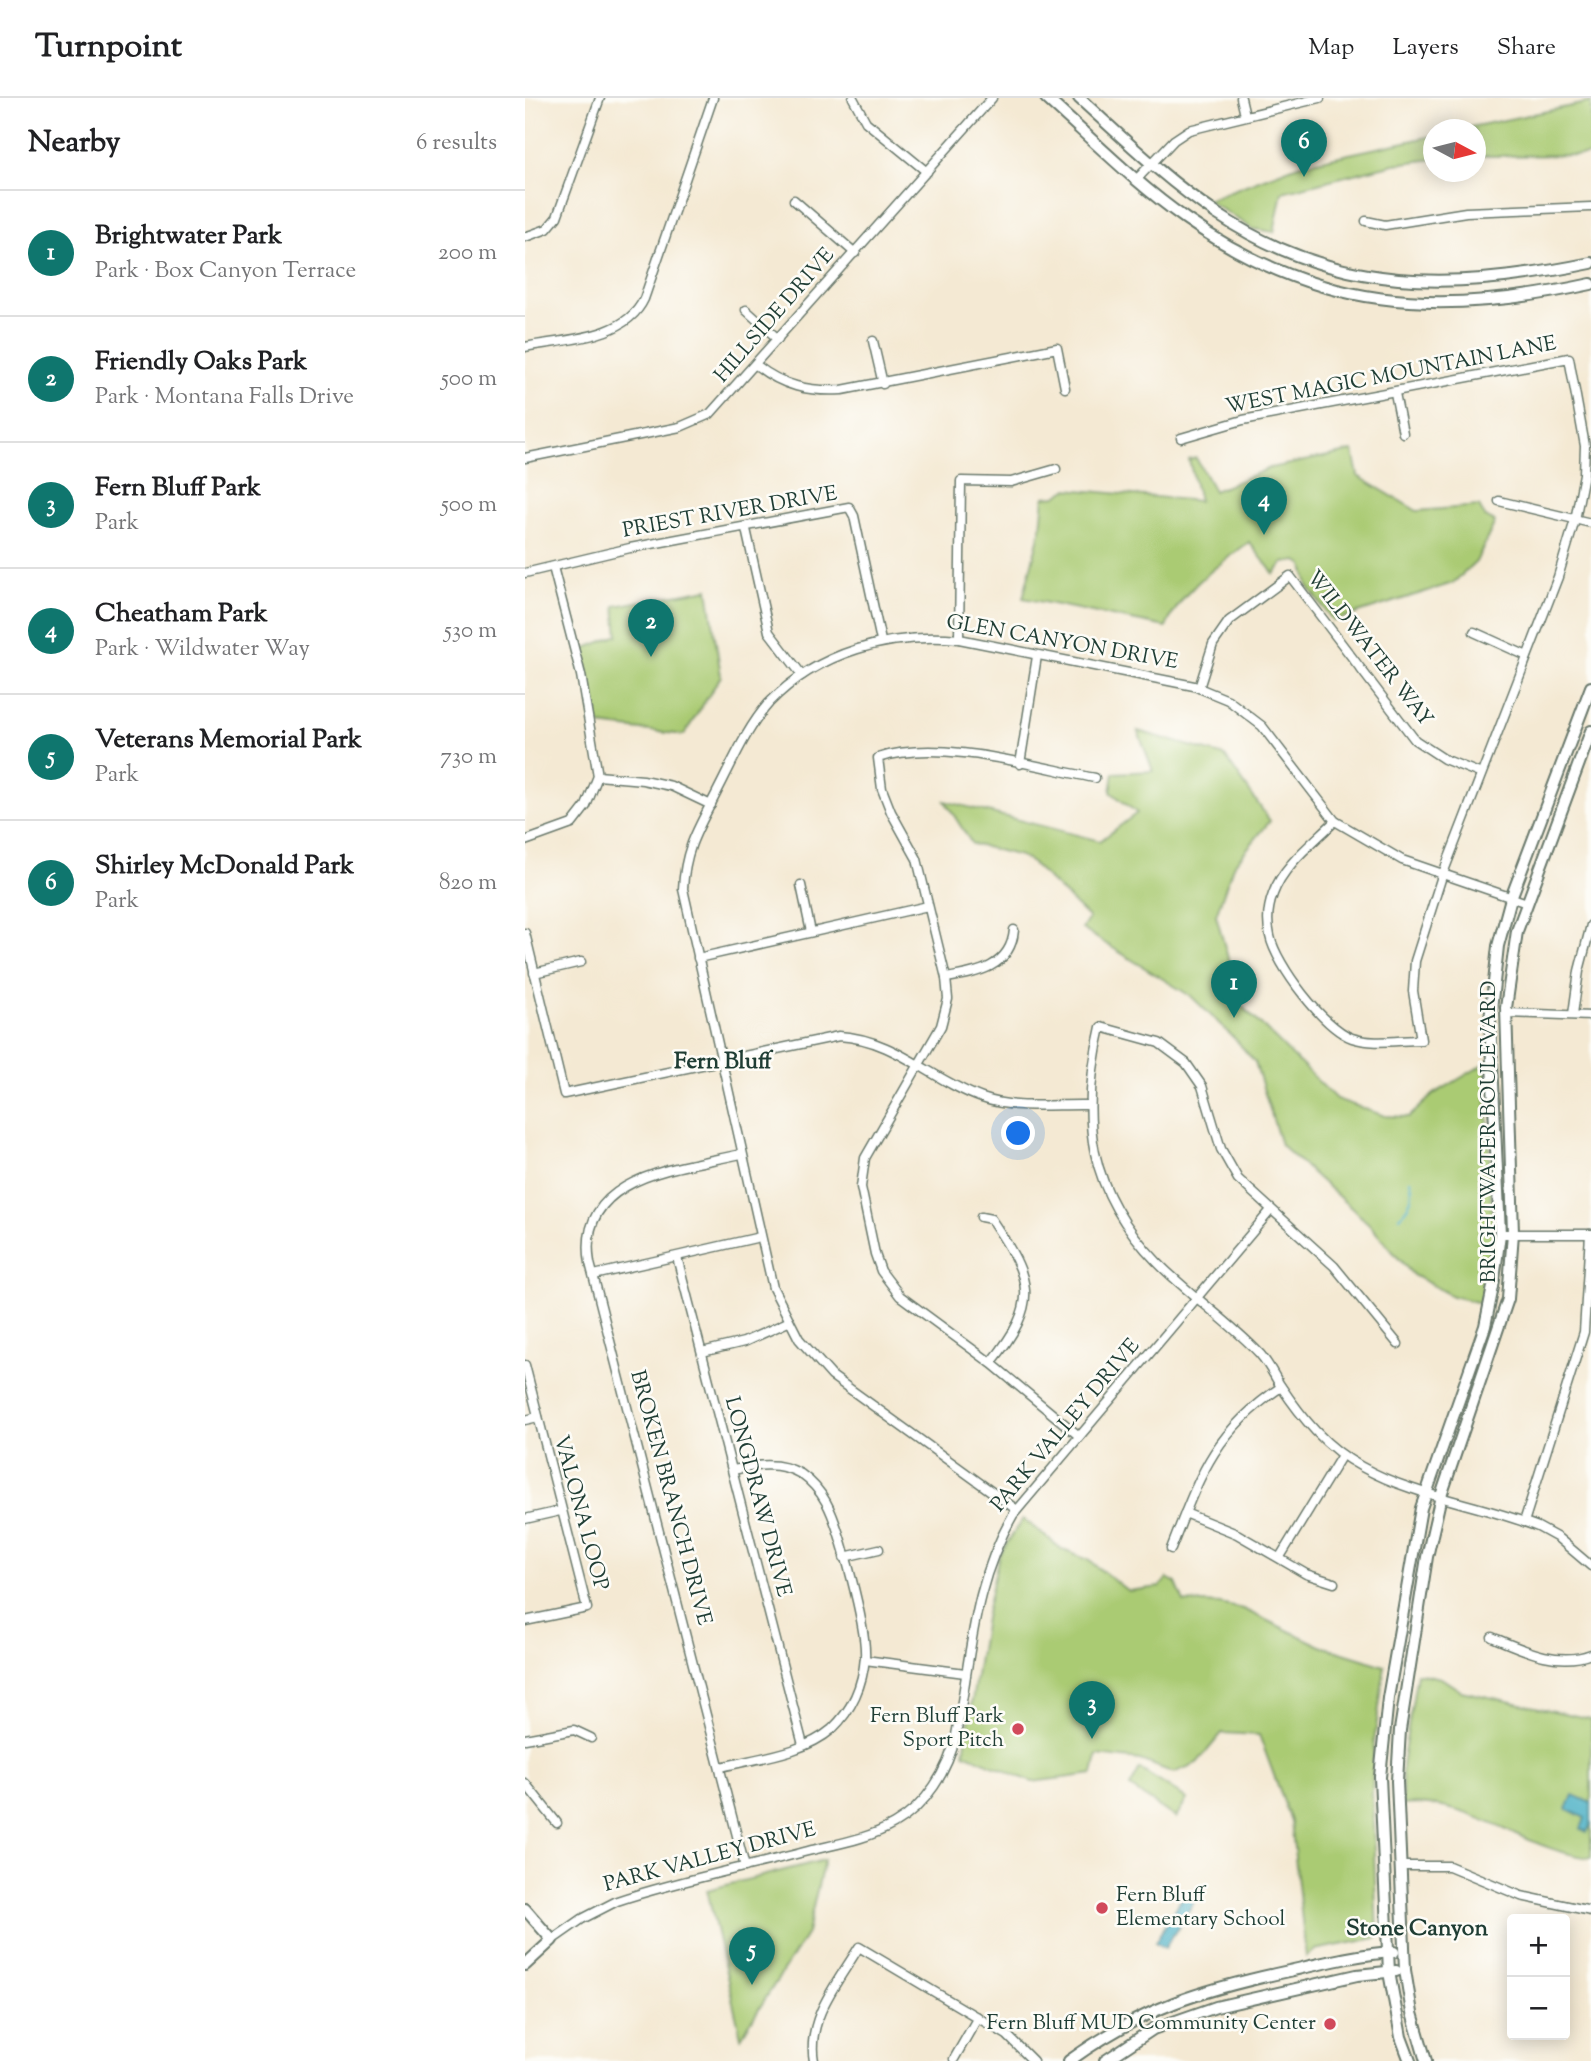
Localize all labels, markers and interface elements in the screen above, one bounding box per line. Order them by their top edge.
text: Turnpoint [35,24,182,72]
text: Map [1308,31,1354,65]
text: Layers [1392,31,1459,65]
text: Share [1497,31,1556,65]
pin: 6 [1281,119,1327,177]
north arrow [1423,119,1486,182]
text: Nearby [28,122,120,165]
text: 6 results [416,127,497,160]
text: Brightwater Park [95,218,282,255]
text: 1 [47,237,55,270]
text: 200 m [438,237,497,270]
street label: HILLSIDE DRIVE [708,242,842,390]
text: Park · Box Canyon Terrace [95,255,356,288]
street label: WEST MAGIC MOUNTAIN LANE [1223,329,1559,423]
text: Friendly Oaks Park [95,344,307,381]
text: 2 [46,363,56,396]
text: 500 m [441,363,497,396]
text: Park · Montana Falls Drive [95,381,354,414]
text: Fern Bluff Park [95,470,261,507]
pin: 4 [1241,477,1287,535]
street label: PRIEST RIVER DRIVE [620,479,840,547]
text: 3 [46,489,56,522]
text: 500 m [441,489,497,522]
text: Park [95,507,139,540]
street label: WILDWATER WAY [1298,565,1440,733]
text: Cheatham Park [95,596,268,633]
pin: 2 [628,599,674,657]
street label: GLEN CANYON DRIVE [944,608,1181,678]
text: 4 [45,615,57,648]
text: 530 m [444,615,497,648]
text: Park · Wildwater Way [95,633,310,666]
text: Veterans Memorial Park [95,722,362,759]
text: 5 [47,741,55,774]
text: 730 m [440,741,497,774]
text: Park [95,759,139,792]
text: Shirley McDonald Park [95,848,354,885]
text: 6 [45,867,57,900]
text: 820 m [439,867,497,900]
text: Park [95,885,139,918]
pin: 1 [1211,960,1257,1018]
street label: BRIGHTWATER BOULEVARD [1475,981,1505,1283]
district label: Fern Bluff [674,1046,774,1079]
your location [1001,1116,1035,1150]
street label: PARK VALLEY DRIVE [984,1332,1148,1519]
street label: BROKEN BRANCH DRIVE [621,1367,719,1629]
street label: LONGDRAW DRIVE [716,1394,798,1601]
street label: VALONA LOOP [545,1432,615,1594]
pin: 3 [1069,1681,1115,1739]
place label: Fern Bluff Park Sport Pitch [870,1702,1005,1756]
marker: Fern Bluff Park Sport Pitch [1010,1721,1026,1737]
street label: PARK VALLEY DRIVE [601,1815,820,1901]
place label: Fern Bluff Elementary School [1116,1881,1286,1935]
marker: Fern Bluff Elementary School [1094,1900,1110,1916]
district label: Stone Canyon [1346,1913,1488,1946]
map controls [1507,1914,1570,2040]
button: + [1507,1914,1570,1977]
pin: 5 [729,1927,775,1985]
button: − [1507,1977,1570,2040]
place label: Fern Bluff MUD Community Center [987,2009,1316,2039]
marker: Fern Bluff MUD Community Center [1322,2016,1338,2032]

